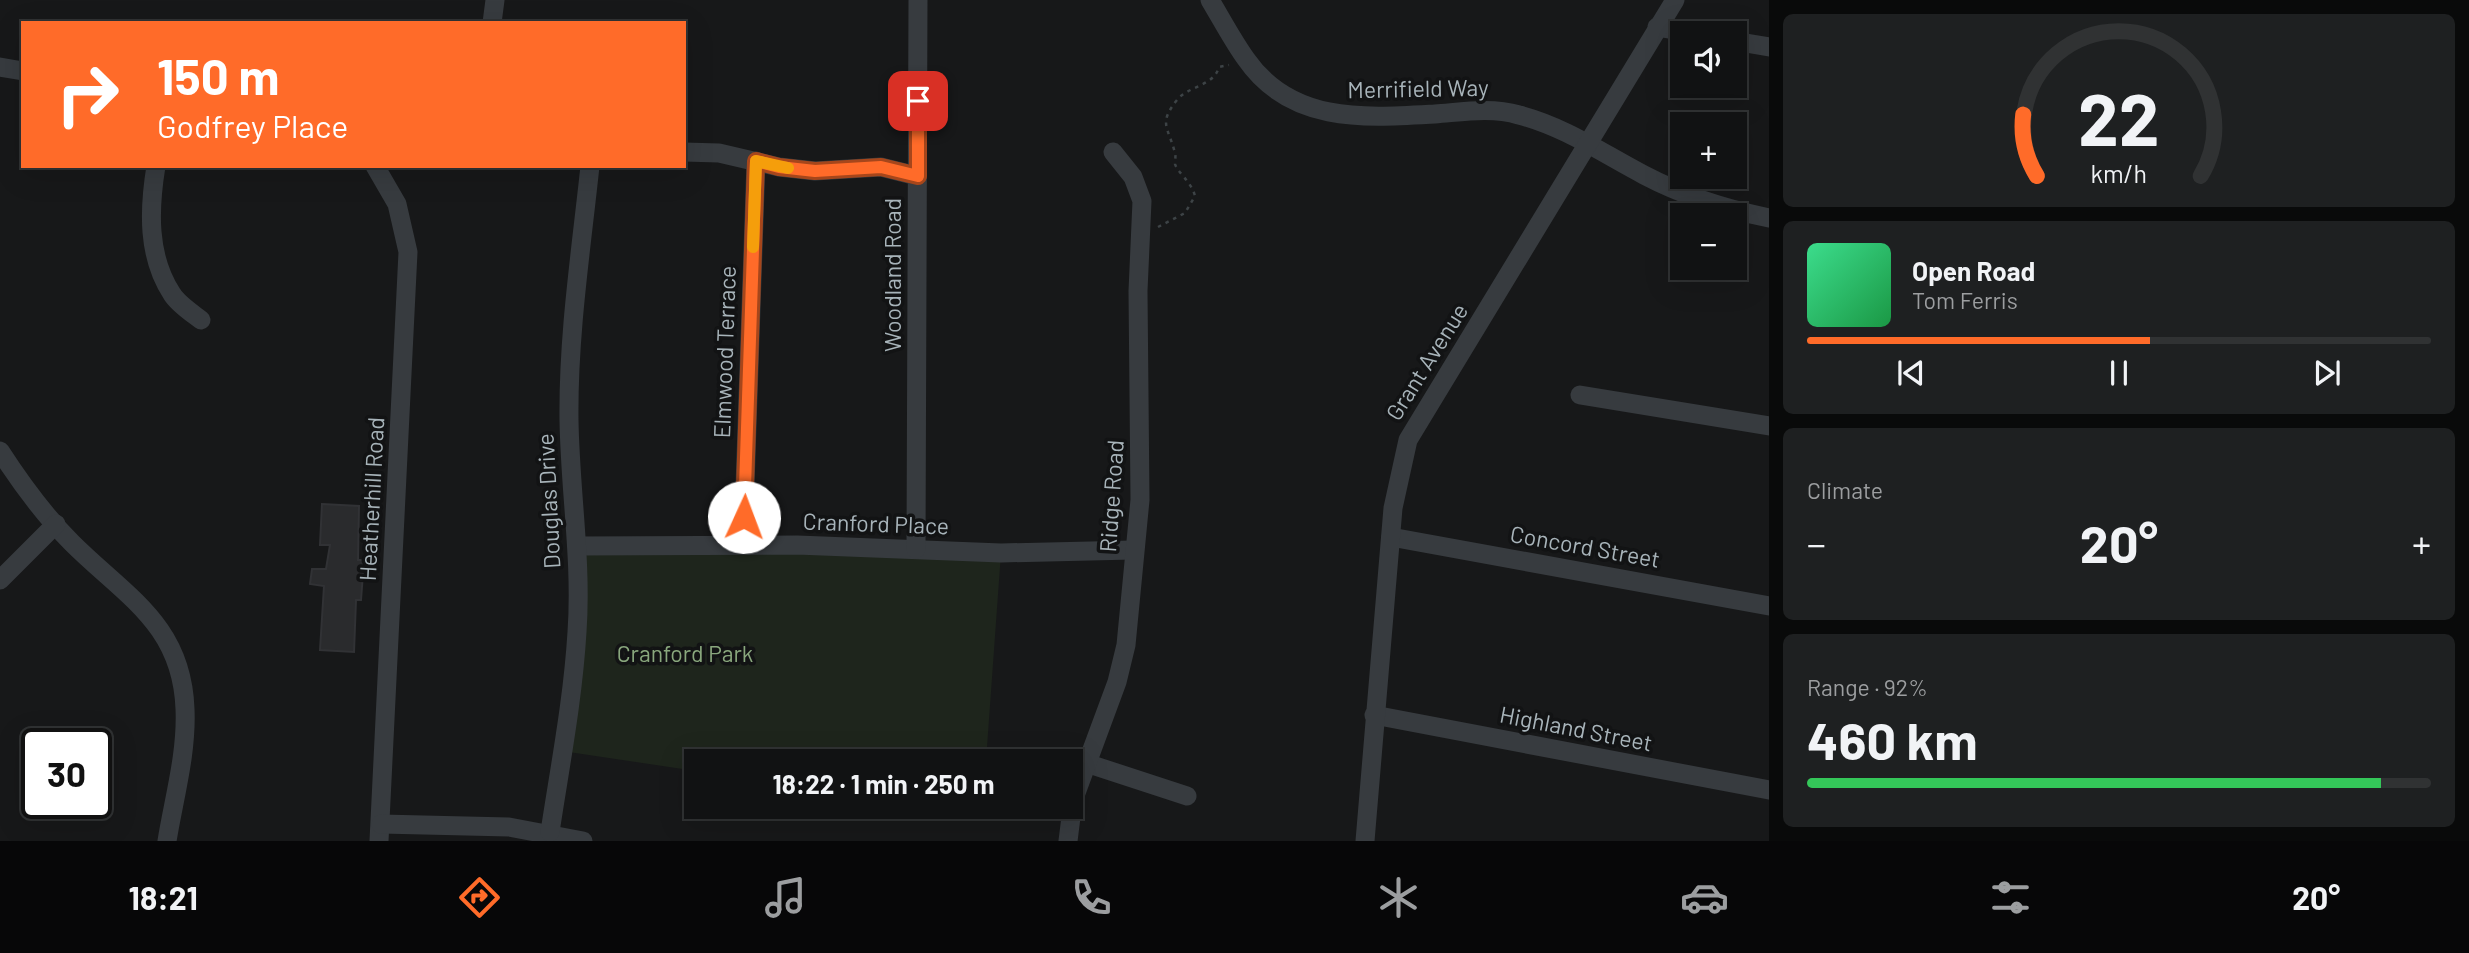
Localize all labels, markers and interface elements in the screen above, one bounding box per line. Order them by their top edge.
map controls [1670,21,1747,280]
button: sound [1670,21,1747,98]
text: 150 m [157,46,279,105]
icon: right [42,49,133,140]
pin [888,71,948,131]
street label: Merrifield Way [1347,73,1489,103]
text: 22 [2078,74,2160,162]
icon: arrive [899,82,937,120]
text: Godfrey Place [157,106,348,144]
button: + [1670,112,1747,189]
text: km/h [2091,158,2147,188]
street label: Woodland Road [878,198,906,352]
button: − [1670,203,1747,280]
text: Open Road [1912,255,2035,286]
street label: Elmwood Terrace [707,265,741,439]
text: Tom Ferris [1912,286,2018,314]
street label: Grant Avenue [1379,298,1473,425]
icon: previous [1892,354,1930,392]
icon: pause [2100,354,2138,392]
icon: next [2308,354,2346,392]
street label: Heatherhill Road [353,416,389,582]
street label: Douglas Drive [530,433,566,569]
street label: Ridge Road [1093,439,1129,553]
text: Climate [1807,476,1883,504]
position arrow [707,480,781,554]
street label: Cranford Place [802,506,950,540]
text: 20° [2080,511,2158,573]
street label: Concord Street [1508,519,1662,573]
text: − [1807,520,1826,566]
text: + [2412,520,2431,566]
park label: Cranford Park [617,639,753,667]
text: Range · 92% [1807,673,1928,701]
street label: Highland Street [1498,700,1655,757]
text: 460 km [1807,708,1978,770]
speed limit sign: 30 [21,728,112,819]
text: 18:22 · 1 min · 250 m [772,768,995,799]
icon: directions [455,873,504,922]
icon: music [761,873,810,922]
icon: phone [1067,873,1116,922]
icon: climate [1374,873,1423,922]
icon: car [1680,873,1729,922]
icon: filters [1986,873,2035,922]
text: 18:21 [129,878,198,916]
text: 20° [2292,878,2340,916]

